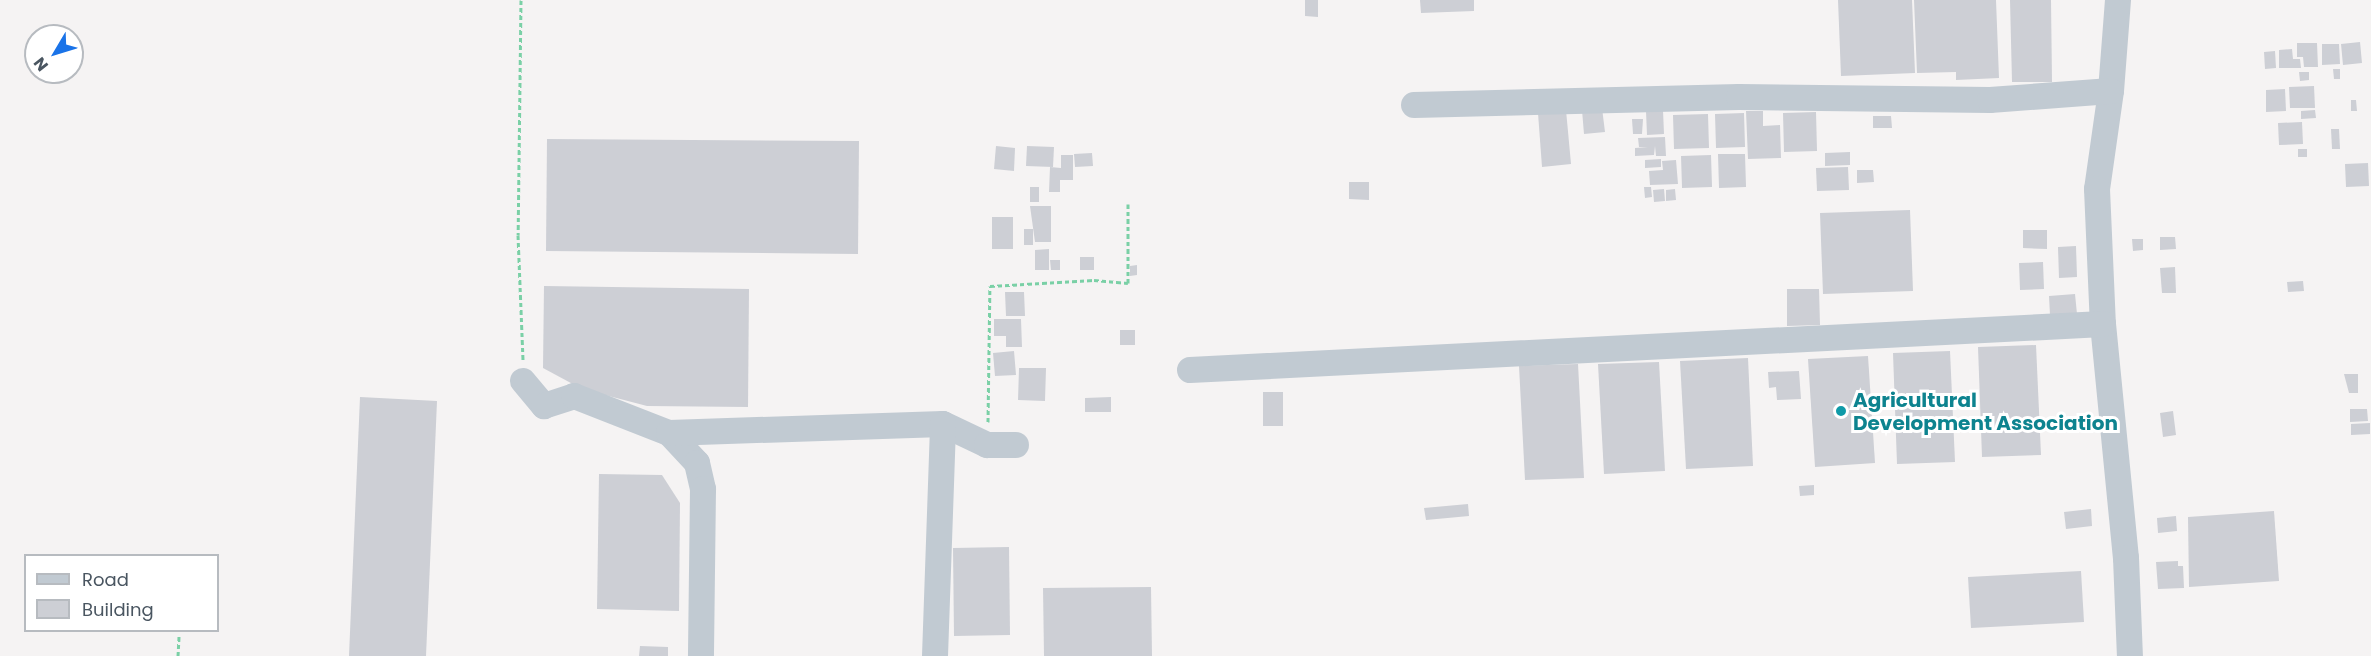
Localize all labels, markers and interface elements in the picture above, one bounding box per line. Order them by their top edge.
north arrow [24,24,84,84]
text: N [28,52,54,76]
place label: Agricultural Development Association [1853,388,2118,435]
marker: Agricultural Development Association [1834,404,1848,418]
legend [24,554,219,632]
text: Road [82,567,129,592]
text: Building [82,597,154,622]

